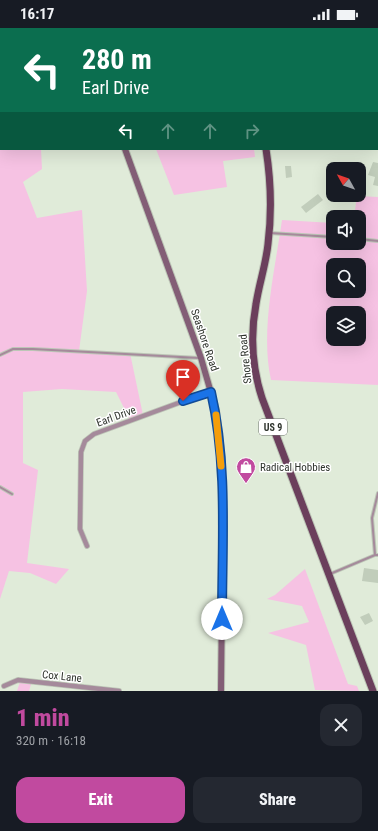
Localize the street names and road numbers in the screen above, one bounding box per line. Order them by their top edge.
street label: Seashore Road [188,307,221,373]
street label: Shore Road [236,334,255,384]
street label: Earl Drive [95,403,138,430]
road number: US 9 [259,419,287,435]
street label: Cox Lane [41,668,83,685]

